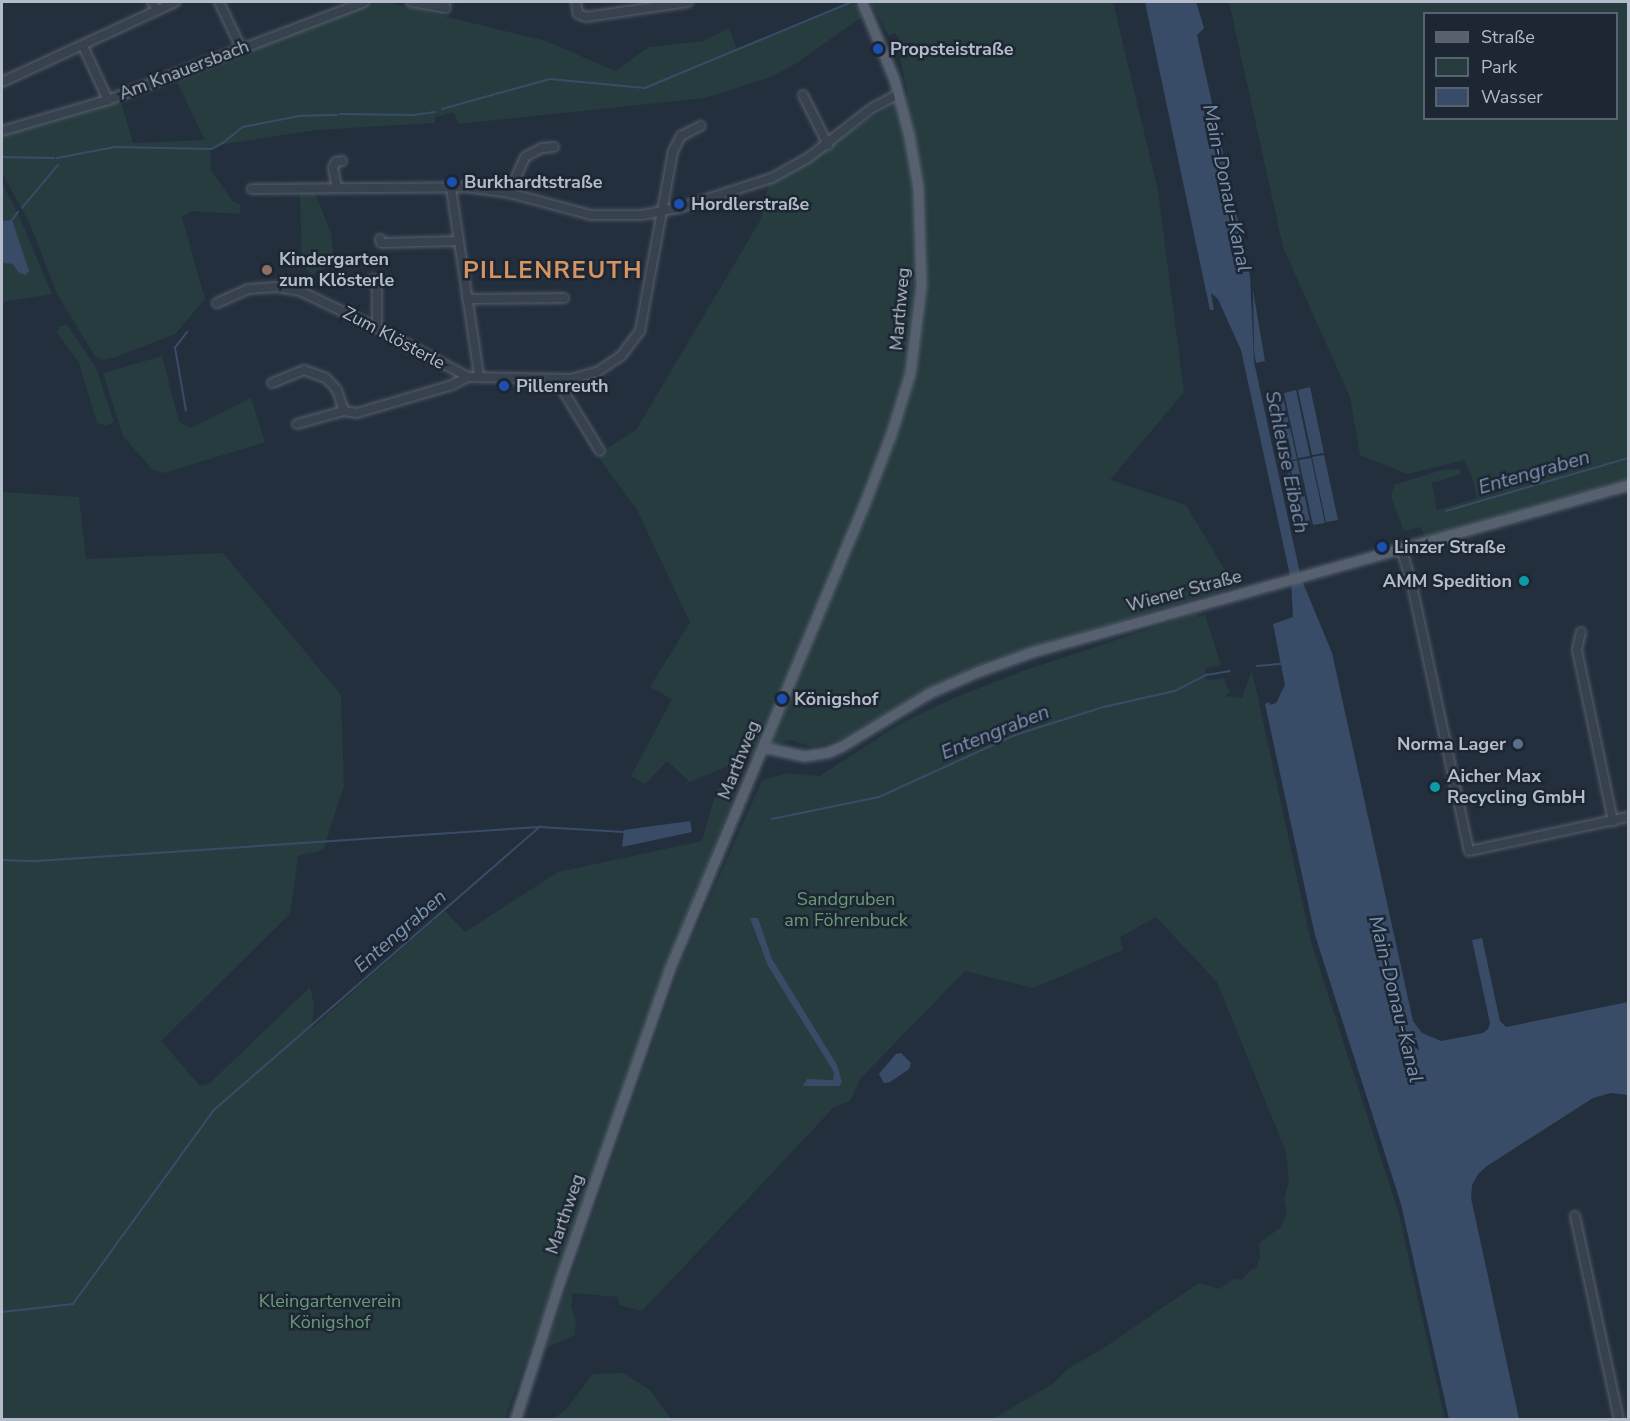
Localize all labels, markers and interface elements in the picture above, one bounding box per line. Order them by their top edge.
legend [1423,12,1618,120]
text: Straße [1481,25,1535,49]
street label: Am Knauersbach [116,35,252,105]
place label: Propsteistraße [890,38,1013,60]
marker: Propsteistraße [871,42,885,56]
text: Park [1481,55,1517,79]
text: Wasser [1481,85,1543,109]
water label: Main-Donau-Kanal [1198,102,1256,274]
place label: Burkhardtstraße [464,171,602,193]
marker: Burkhardtstraße [445,175,459,189]
place label: Hordlerstraße [691,193,809,215]
marker: Hordlerstraße [672,197,686,211]
place label: Kindergarten zum Klösterle [279,249,394,292]
district label: PILLENREUTH [463,257,643,285]
marker: Kindergarten zum Klösterle [260,263,274,277]
street label: Marthweg [886,267,914,351]
street label: Zum Klösterle [339,302,449,374]
place label: Pillenreuth [516,375,609,397]
marker: Pillenreuth [497,379,511,393]
water label: Schleuse Eibach [1260,389,1314,535]
water label: Entengraben [1475,445,1593,499]
place label: Linzer Straße [1394,536,1506,558]
marker: Linzer Straße [1375,540,1389,554]
street label: Wiener Straße [1124,565,1244,617]
place label: AMM Spedition [1383,570,1512,592]
marker: AMM Spedition [1517,574,1531,588]
place label: Königshof [794,688,878,710]
marker: Königshof [775,692,789,706]
water label: Entengraben [937,699,1053,765]
street label: Marthweg [713,717,765,803]
place label: Norma Lager [1397,733,1506,755]
marker: Norma Lager [1511,737,1525,751]
place label: Aicher Max Recycling GmbH [1447,766,1586,808]
marker: Aicher Max Recycling GmbH [1428,780,1442,794]
water label: Entengraben [349,884,451,978]
park label: Sandgruben am Föhrenbuck [784,889,908,932]
water label: Main-Donau-Kanal [1364,913,1428,1085]
street label: Marthweg [541,1171,589,1257]
park label: Kleingartenverein Königshof [259,1291,401,1334]

